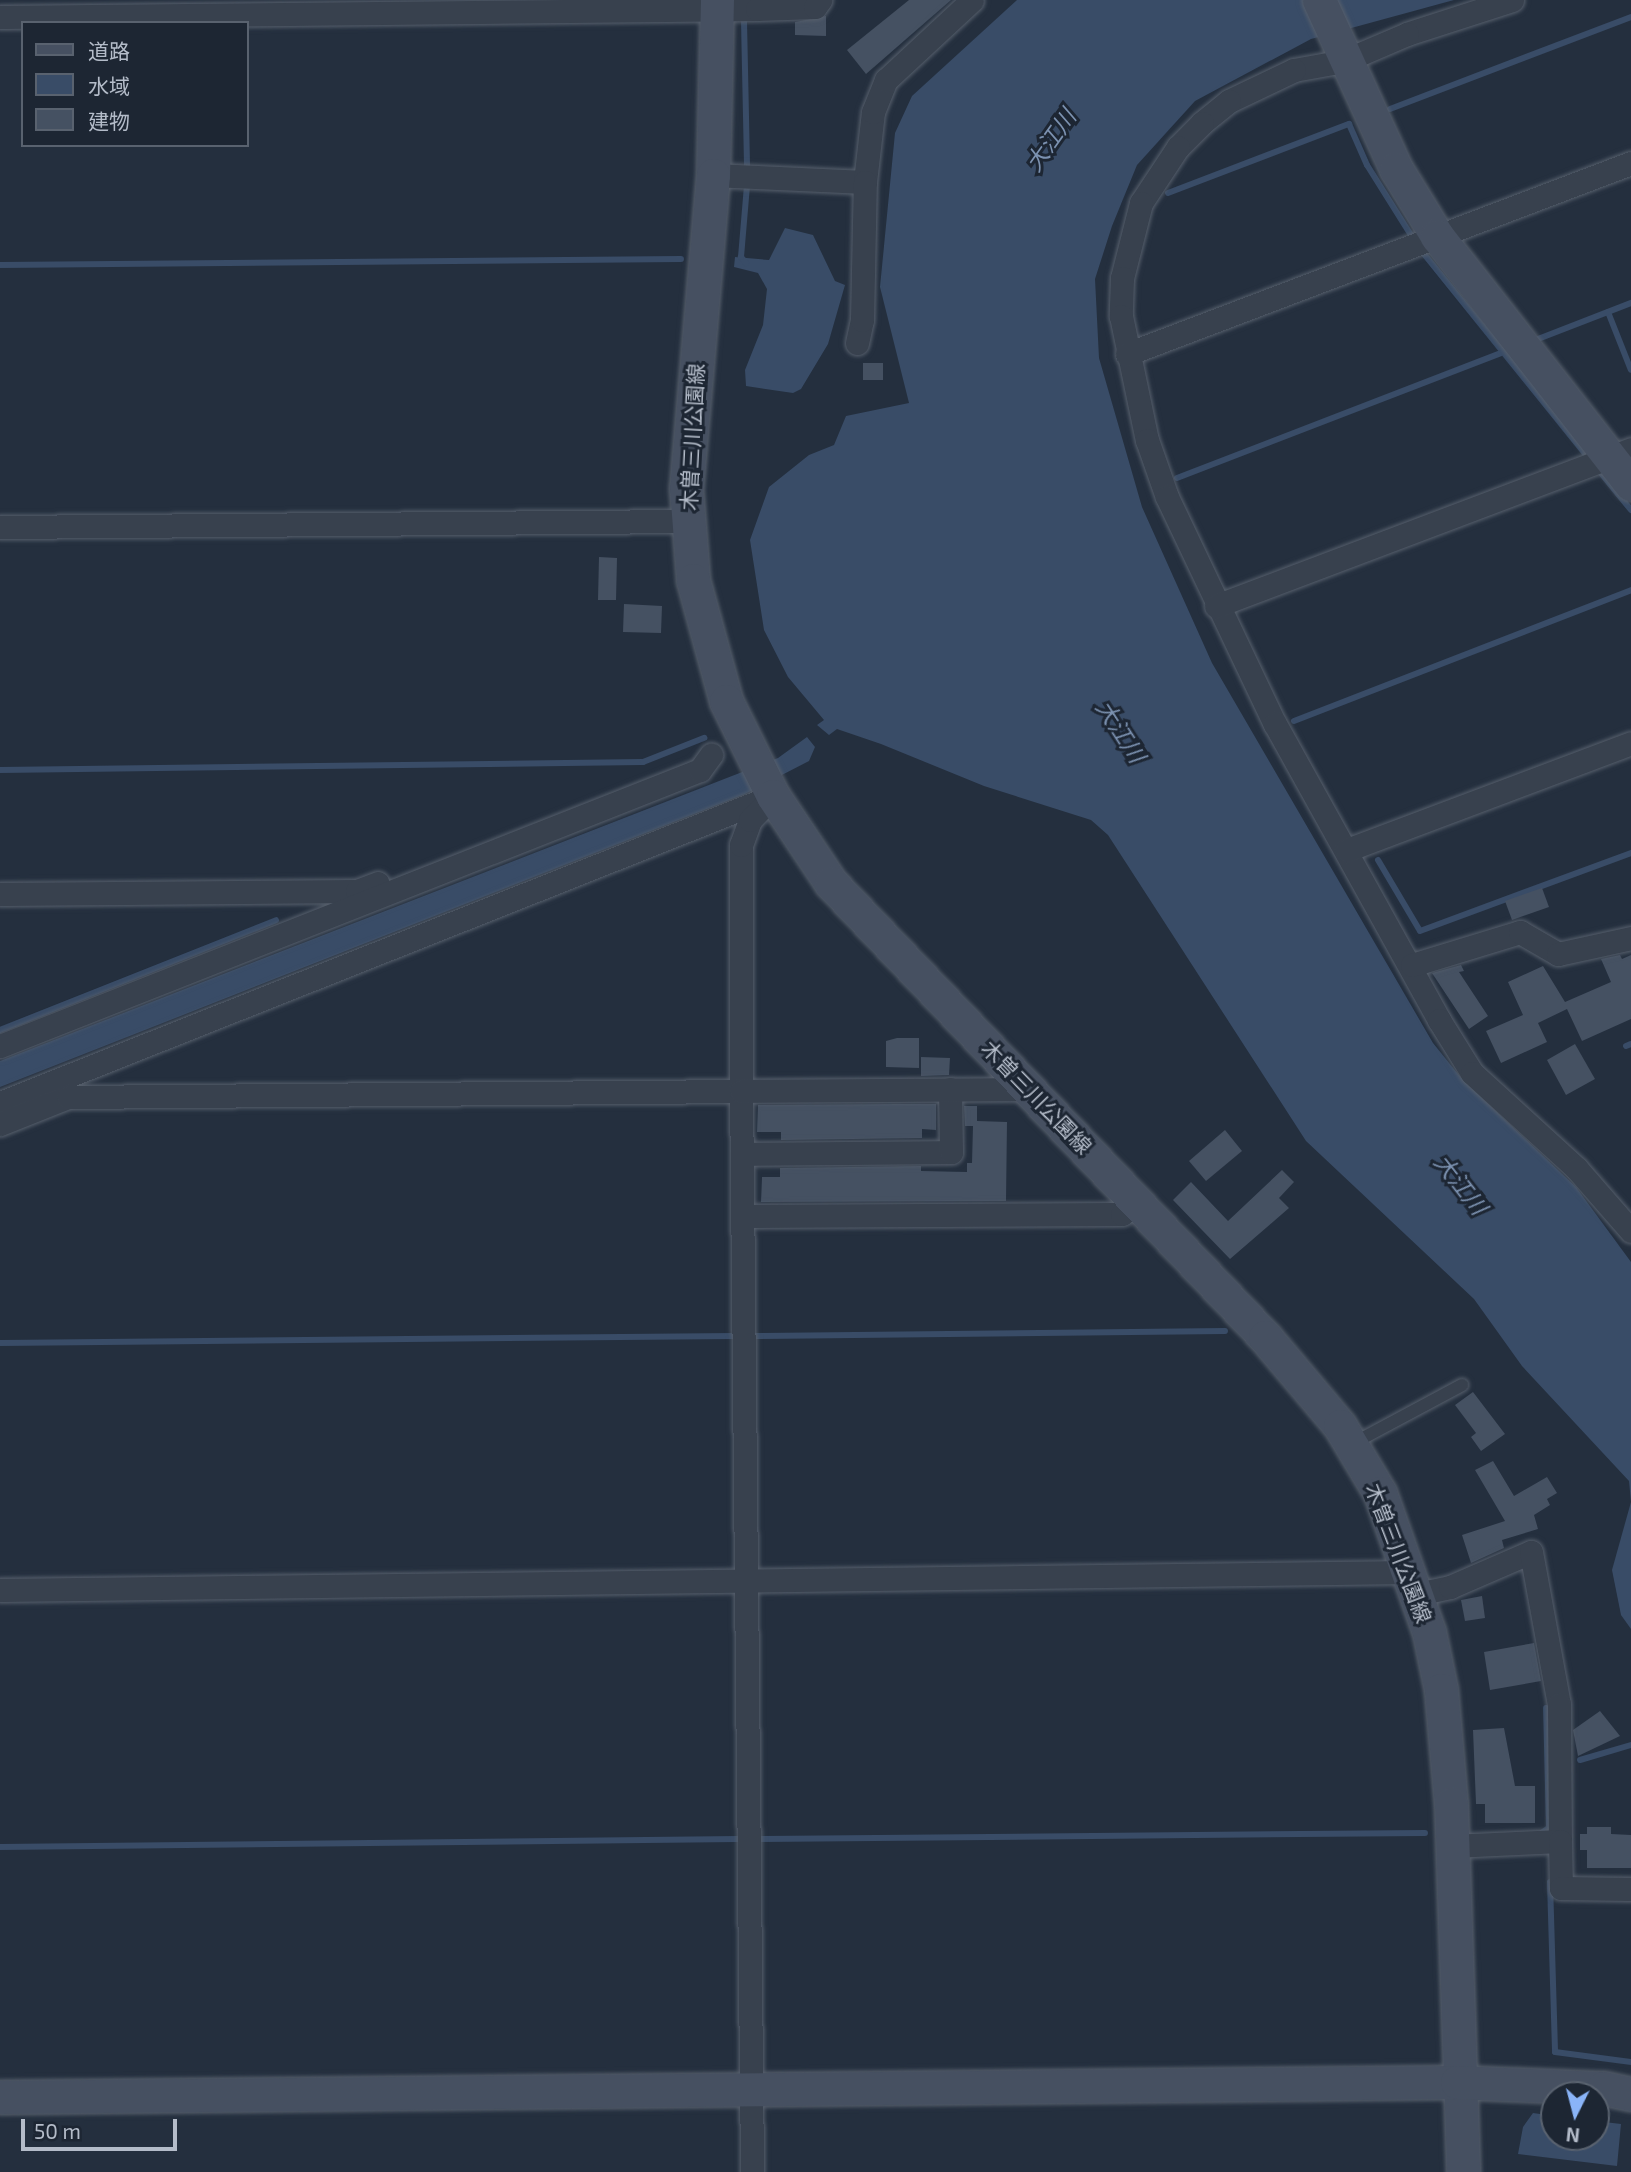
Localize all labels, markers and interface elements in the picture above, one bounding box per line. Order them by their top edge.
legend [21,21,248,147]
text: 道路 [88,38,130,63]
text: 水域 [88,73,130,98]
water label: 大江川 [1019,104,1081,176]
text: 建物 [88,108,130,133]
street label: 木曽三川公園線 [676,363,708,511]
water label: 大江川 [1091,695,1151,767]
street label: 木曽三川公園線 [977,1035,1097,1159]
water label: 大江川 [1429,1148,1493,1220]
street label: 木曽三川公園線 [1361,1480,1437,1626]
north arrow [1540,2081,1610,2151]
scale bar [24,2106,180,2150]
text: 50 m [34,2118,81,2143]
text: N [1565,2123,1581,2148]

